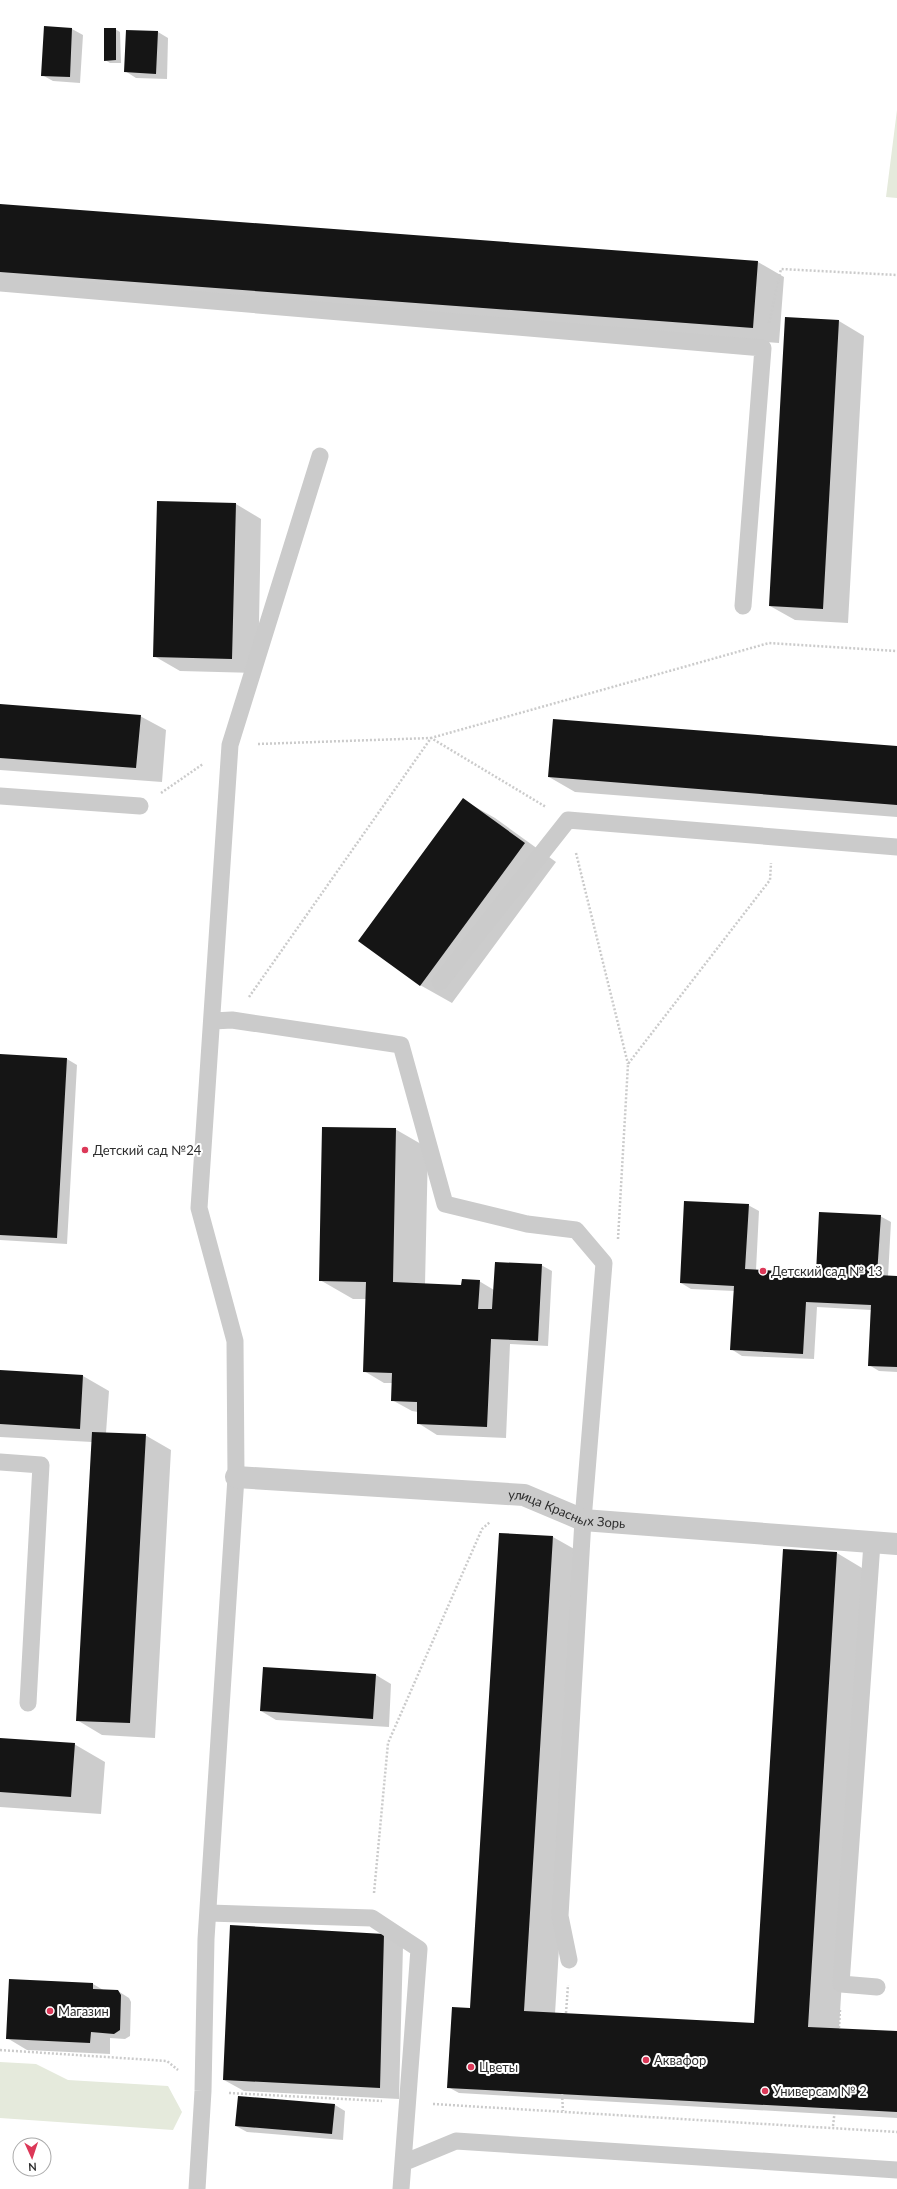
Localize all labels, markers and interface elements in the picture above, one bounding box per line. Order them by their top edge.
place label: Детский сад №24 [93,1142,202,1158]
marker: Детский сад №24 [80,1145,90,1155]
place label: Детский сад № 13 [771,1263,883,1279]
marker: Детский сад № 13 [758,1266,768,1276]
street label: улица Красных Зорь [508,1486,626,1531]
place label: Магазин [58,2003,109,2019]
marker: Магазин [45,2006,55,2016]
place label: Аквафор [654,2052,706,2068]
marker: Аквафор [641,2055,651,2065]
place label: Цветы [479,2059,518,2075]
marker: Цветы [466,2062,476,2072]
place label: Универсам № 2 [773,2083,867,2099]
marker: Универсам № 2 [760,2086,770,2096]
north arrow [12,2137,52,2177]
text: N [28,2161,37,2174]

